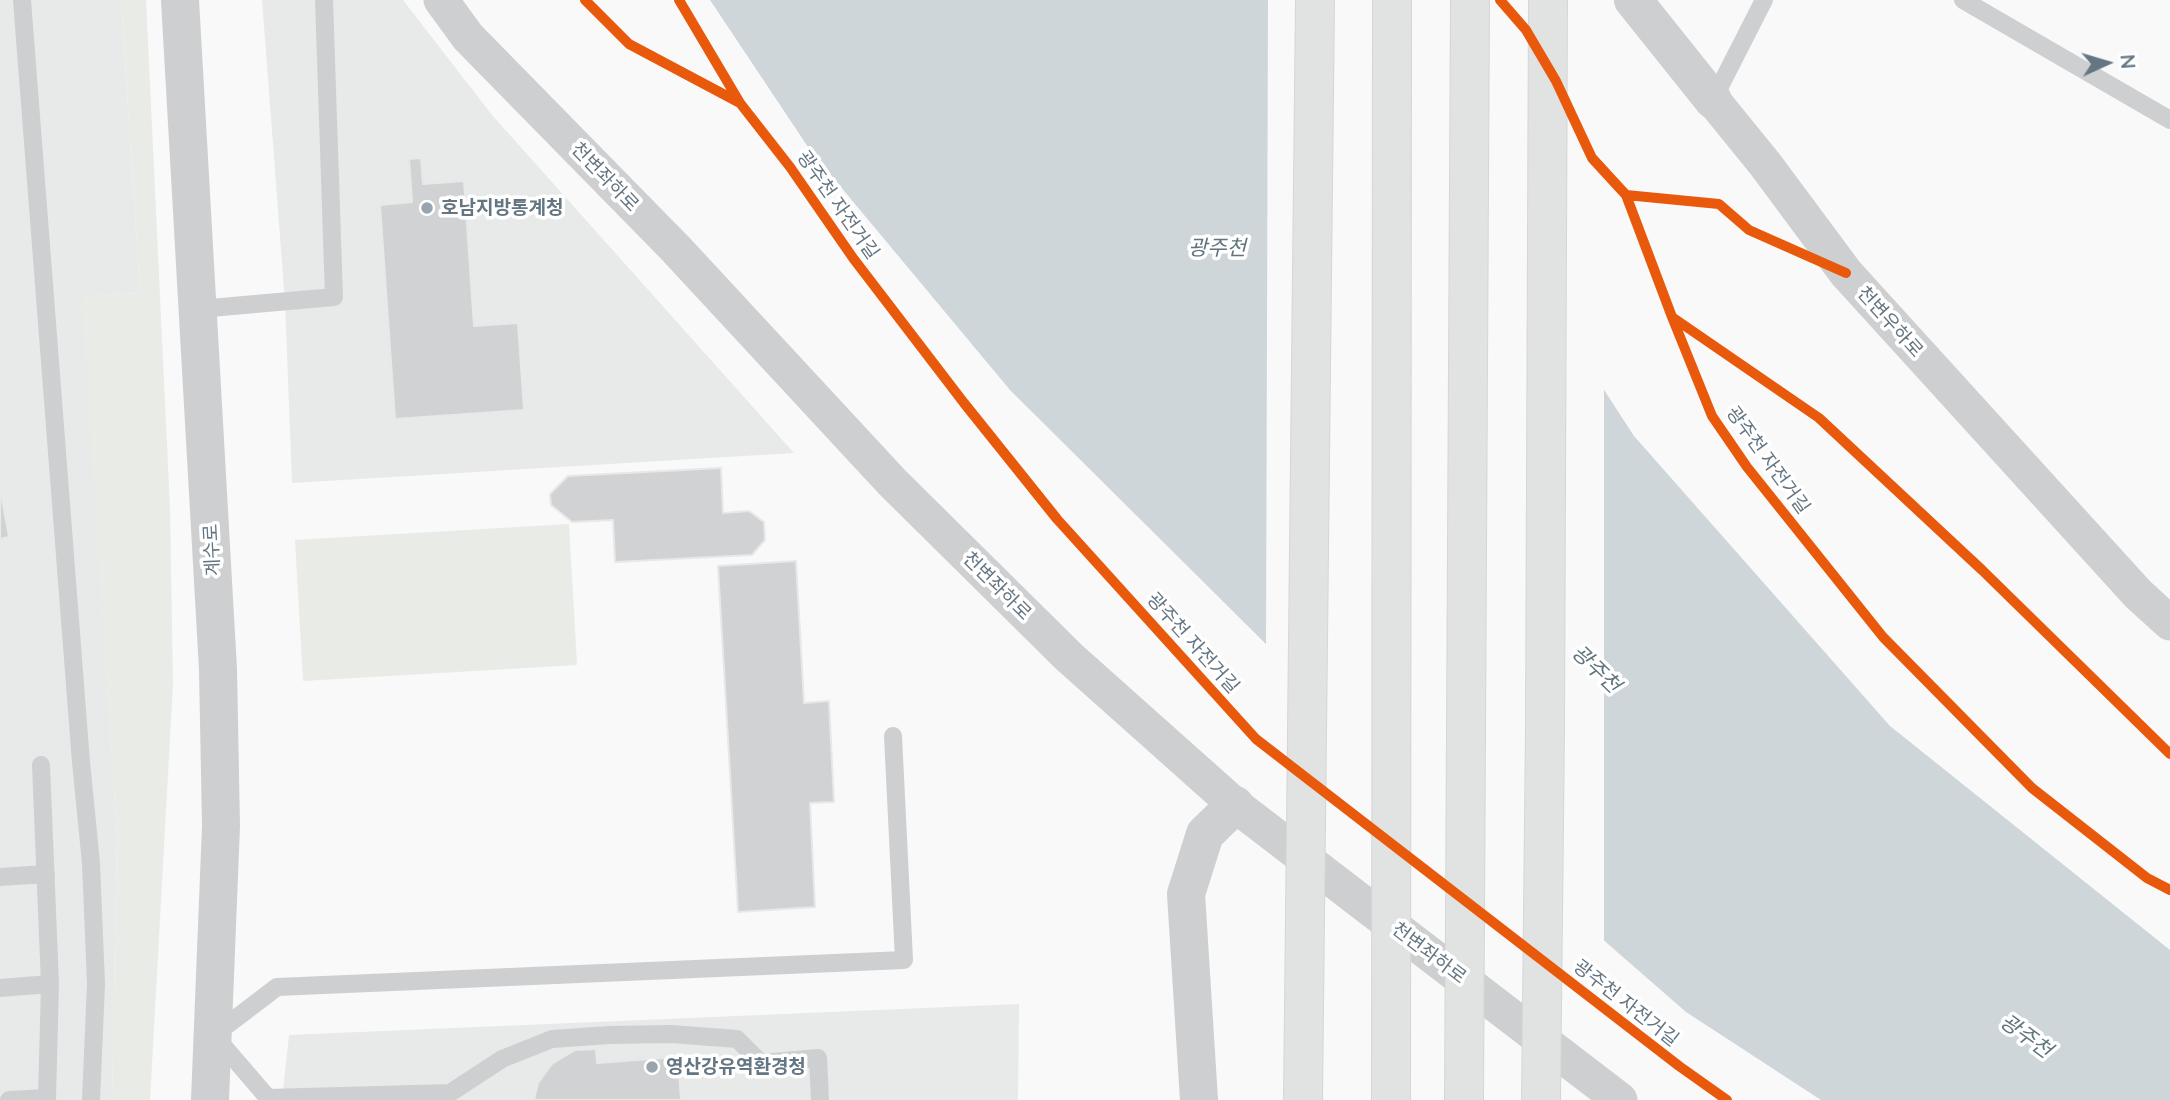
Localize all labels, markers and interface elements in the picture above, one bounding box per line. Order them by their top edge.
north arrow [2072,28,2142,98]
text: N [2116,53,2140,70]
street label: 천변좌하로 [566,138,644,216]
street label: 광주천 자전거길 [792,146,884,264]
place label: 호남지방통계청 [441,197,563,219]
marker: 호남지방통계청 [419,200,435,216]
water label: 광주천 [1188,235,1246,261]
street label: 천변우하로 [1852,282,1928,362]
street label: 광주천 자전거길 [1721,402,1815,518]
street label: 계수로 [199,523,225,577]
street label: 천변좌하로 [958,547,1036,625]
street label: 광주천 자전거길 [1142,588,1244,698]
water label: 광주천 [1566,640,1626,698]
street label: 천변좌하로 [1387,918,1471,988]
street label: 광주천 자전거길 [1569,955,1683,1051]
water label: 광주천 [1995,1009,2057,1063]
place label: 영산강유역환경청 [666,1056,806,1078]
marker: 영산강유역환경청 [644,1059,660,1075]

